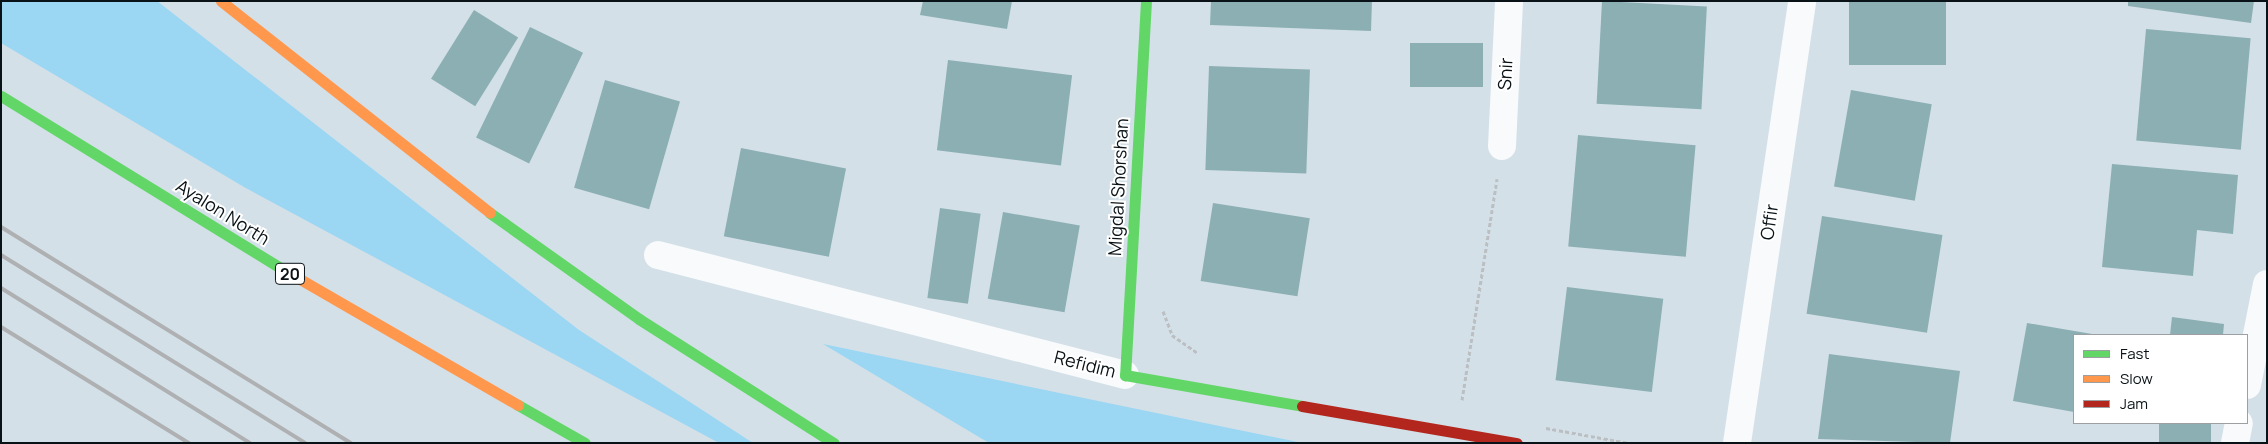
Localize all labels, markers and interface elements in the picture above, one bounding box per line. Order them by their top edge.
street label: Snir [1493,57,1517,91]
street label: Migdal Shorshan [1104,118,1132,256]
street label: Ayalon North [172,175,274,249]
street label: Offir [1756,203,1782,241]
road number: 20 [274,260,306,288]
legend [2073,334,2248,424]
text: Fast [2120,343,2149,364]
street label: Refidim [1052,346,1118,382]
text: Slow [2120,368,2153,389]
text: Jam [2120,393,2148,414]

